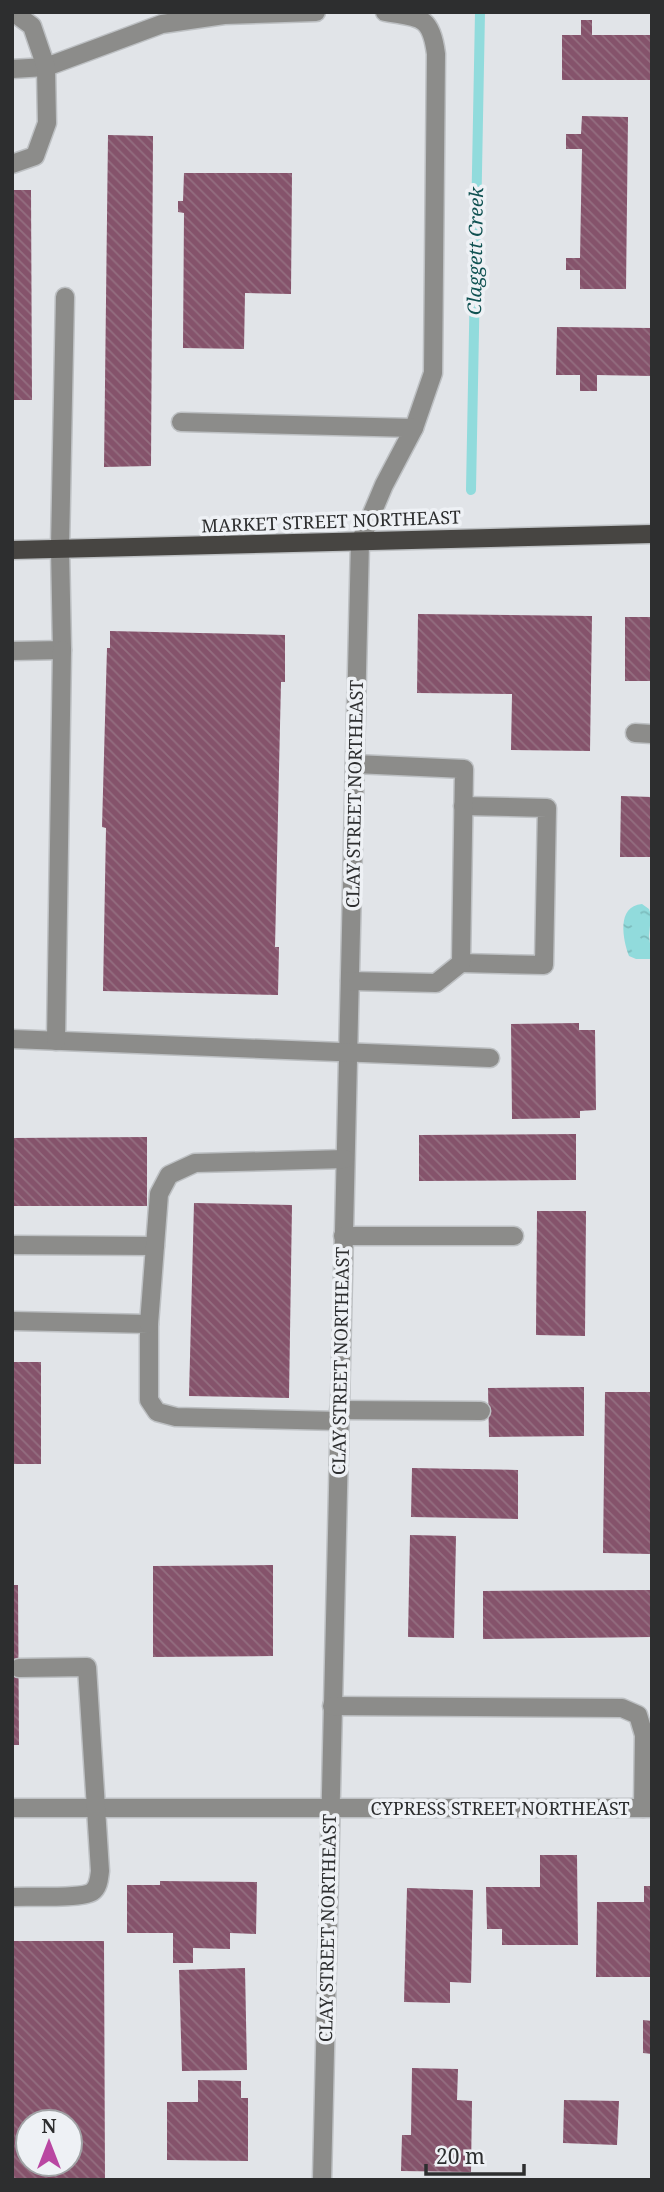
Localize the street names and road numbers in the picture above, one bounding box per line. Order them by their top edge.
street label: MARKET STREET NORTHEAST [201,504,461,538]
street label: CLAY STREET NORTHEAST [340,680,368,908]
street label: CLAY STREET NORTHEAST [326,1247,354,1475]
street label: CYPRESS STREET NORTHEAST [370,1796,630,1820]
street label: CLAY STREET NORTHEAST [313,1814,341,2042]

